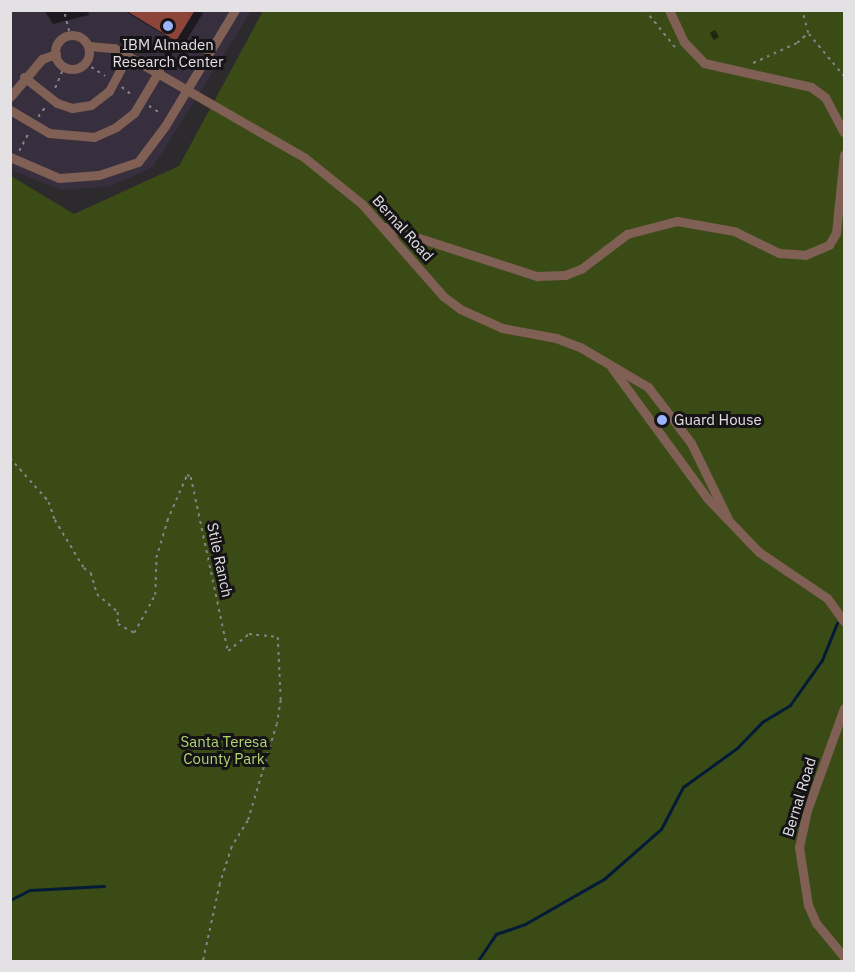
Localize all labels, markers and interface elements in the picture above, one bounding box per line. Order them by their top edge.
marker: IBM Almaden Research Center [161,19,175,33]
place label: IBM Almaden Research Center [112,35,224,70]
street label: Bernal Road [369,191,437,265]
place label: Guard House [674,411,762,429]
marker: Guard House [655,413,669,427]
street label: Stile Ranch [203,521,237,599]
park label: Santa Teresa County Park [181,732,267,767]
street label: Bernal Road [778,755,820,839]

